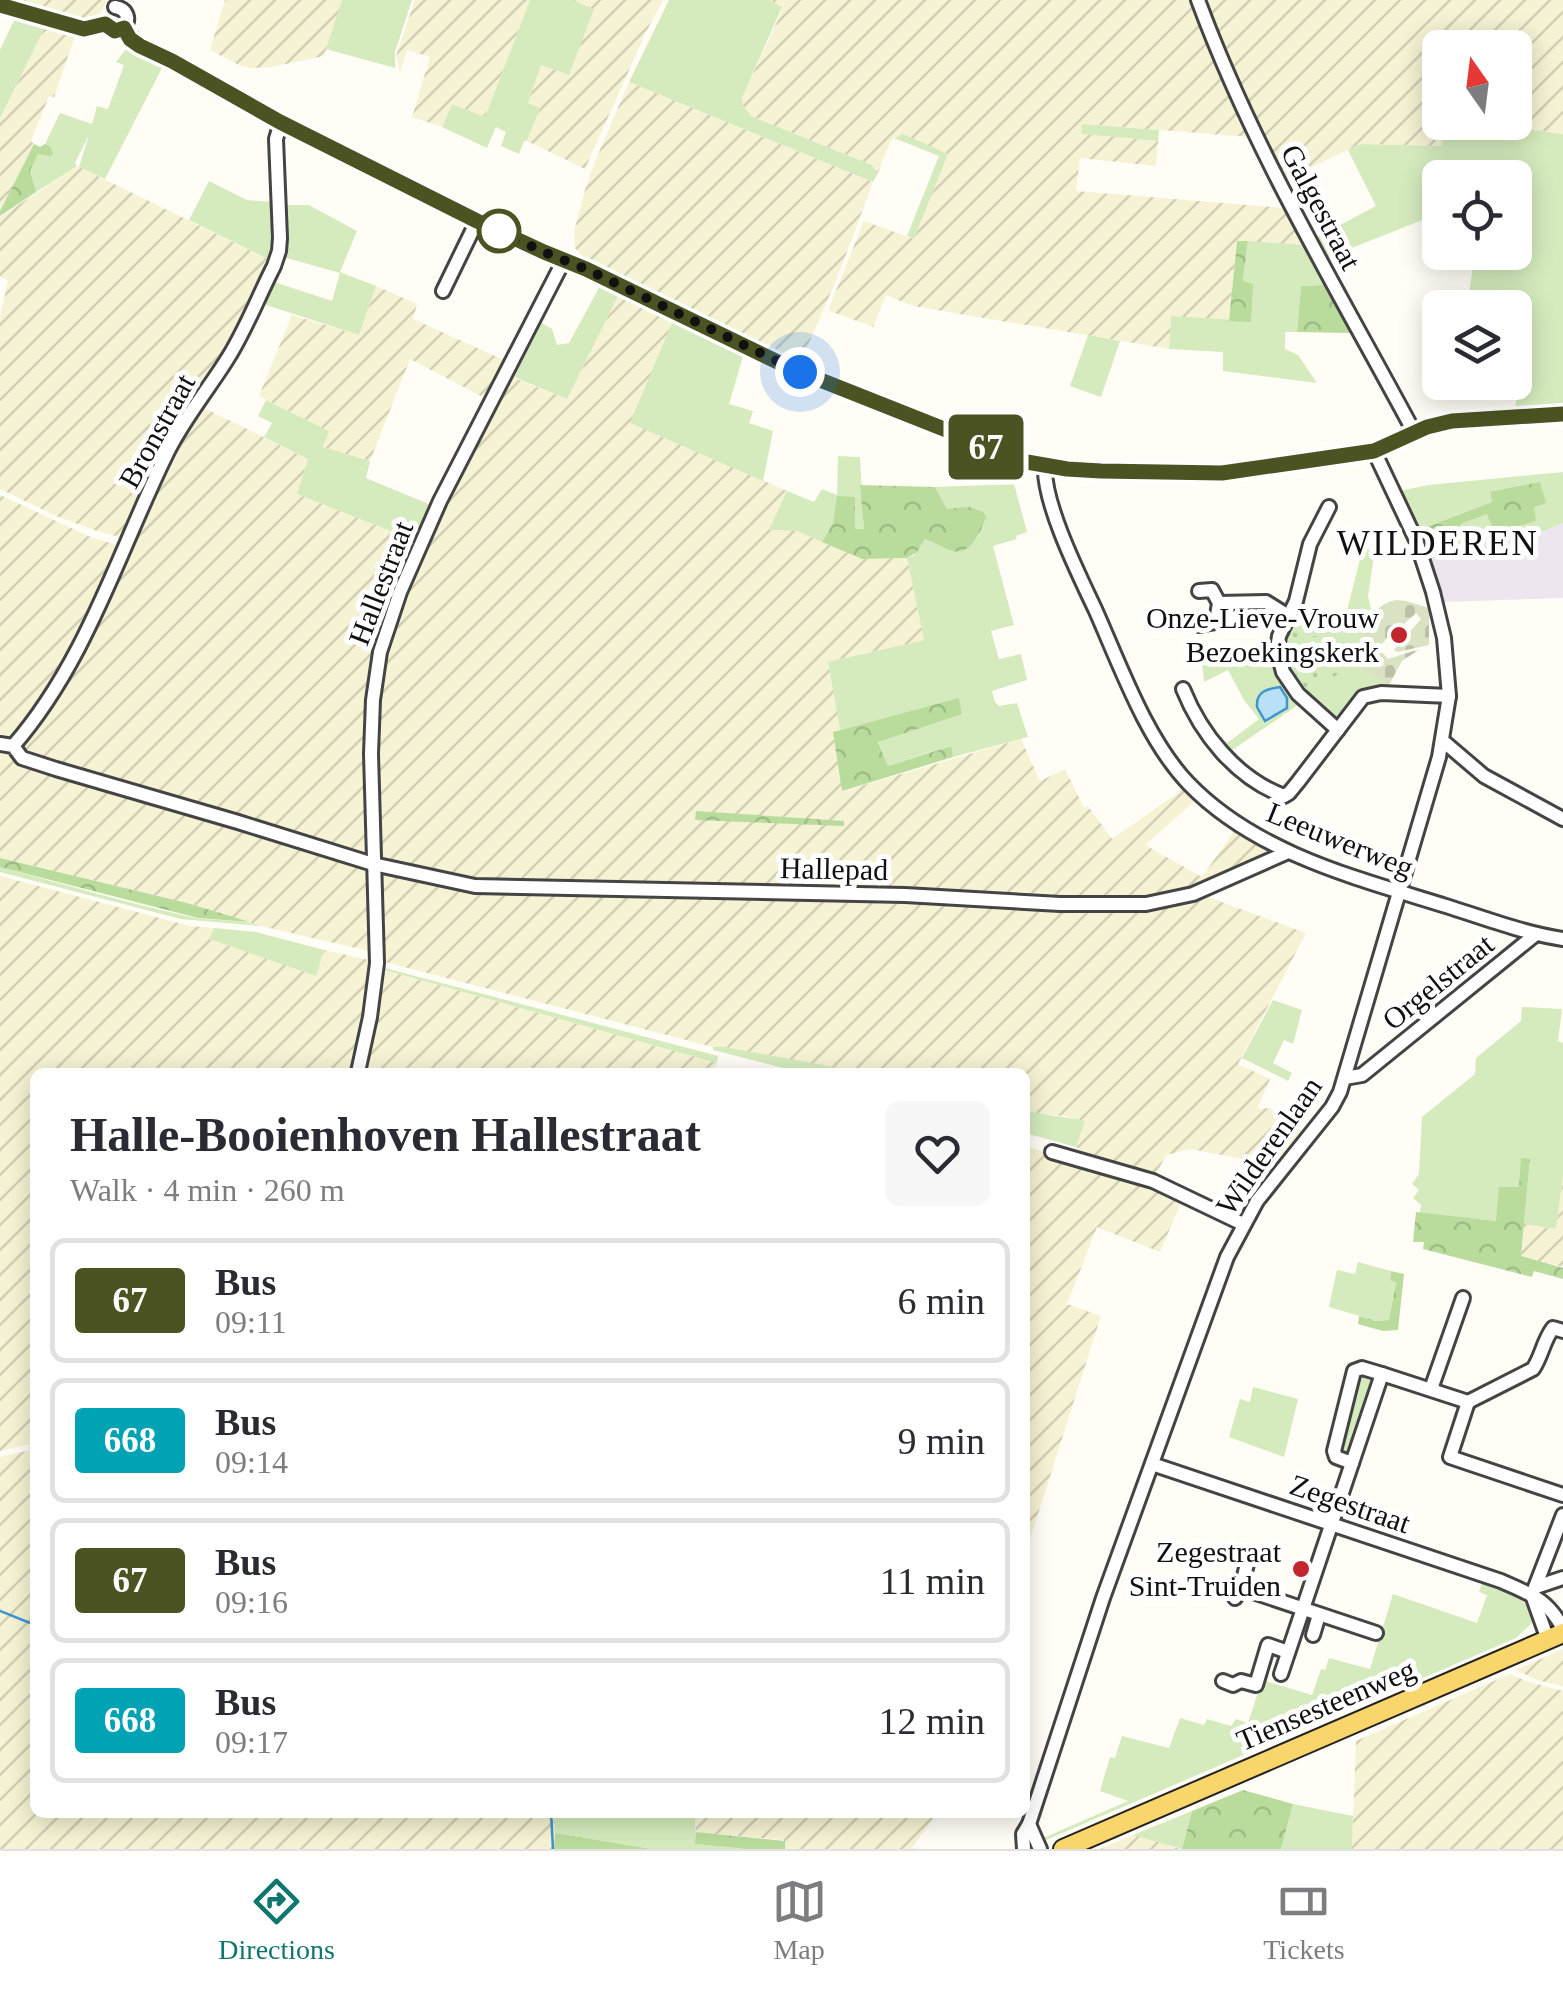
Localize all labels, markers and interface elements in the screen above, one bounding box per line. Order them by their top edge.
north arrow [1422,30,1532,140]
map controls [1422,30,1532,400]
street label: Galgestraat [1275,139,1368,275]
button: locate [1422,160,1532,270]
unlabelled marker [478,210,520,252]
button: layers [1422,290,1532,400]
your location [775,347,825,397]
street label: Bronstraat [112,368,202,493]
line badge: 67 [941,414,1031,480]
text: 67 [969,428,1004,467]
street label: Hallestraat [342,516,419,649]
district label: WILDEREN [1337,524,1539,563]
place label: Onze-Lieve-Vrouw Bezoekingskerk [1146,601,1379,668]
marker: Onze-Lieve-Vrouw Bezoekingskerk [1388,624,1410,646]
street label: Leeuwerweg [1262,795,1418,884]
street label: Hallepad [780,851,888,886]
street label: Orgelstraat [1376,927,1500,1036]
street label: Wilderenlaan [1209,1071,1328,1221]
button: heart [885,1101,990,1206]
text: Halle-Booienhoven Hallestraat [70,1108,701,1161]
text: Walk · 4 min · 260 m [70,1172,345,1208]
text: Bus [215,1261,276,1303]
text: 6 min [897,1280,985,1322]
text: 67 [113,1281,148,1320]
text: 09:11 [215,1304,287,1340]
text: Bus [215,1401,276,1443]
text: 9 min [897,1420,985,1462]
text: 668 [104,1421,156,1460]
text: 09:14 [215,1444,288,1480]
street label: Zegestraat [1286,1468,1415,1540]
place label: Zegestraat Sint-Truiden [1129,1535,1282,1602]
text: Bus [215,1541,276,1583]
marker: Zegestraat Sint-Truiden [1290,1558,1312,1580]
text: 11 min [880,1560,985,1602]
text: 67 [113,1561,148,1600]
text: 09:16 [215,1584,288,1620]
street label: Tiensesteenweg [1232,1652,1420,1757]
text: Bus [215,1681,276,1723]
text: 12 min [878,1700,985,1742]
text: 668 [104,1701,156,1740]
text: 09:17 [215,1724,288,1760]
tab: Directions [218,1874,335,1966]
tab: Map [772,1874,827,1966]
tab: Tickets [1263,1874,1345,1966]

